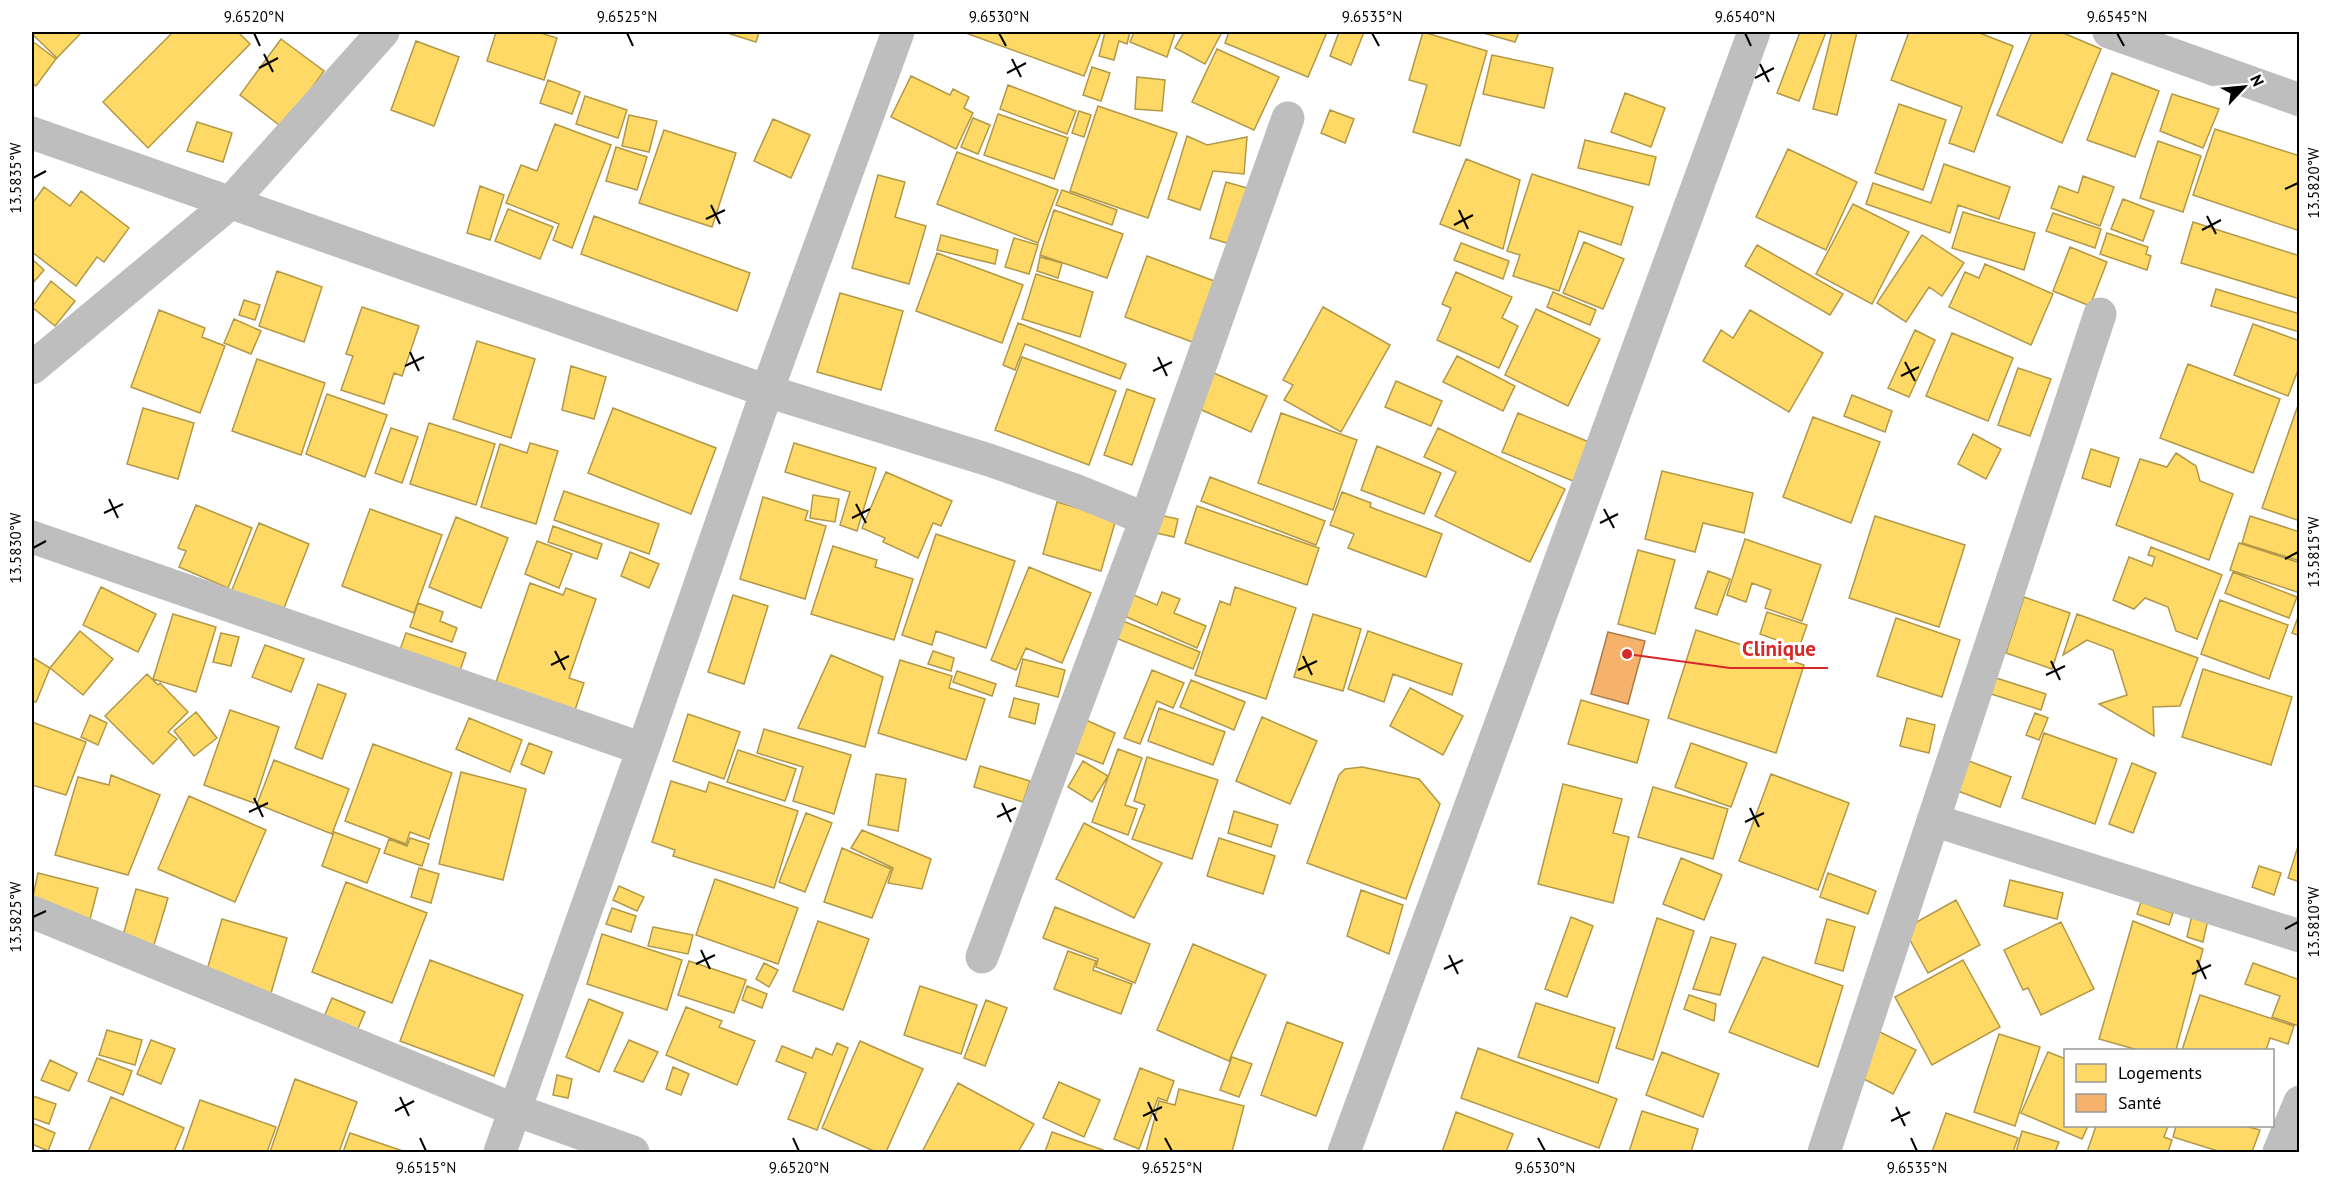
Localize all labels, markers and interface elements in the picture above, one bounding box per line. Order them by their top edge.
text: 9.6520°N [224,7,284,26]
text: 9.6525°N [597,7,657,26]
text: 9.6530°N [969,7,1029,26]
text: 9.6535°N [1342,7,1402,26]
text: 9.6540°N [1715,7,1775,26]
text: 9.6545°N [2087,7,2147,26]
north arrow [2214,57,2274,117]
text: N [2246,71,2269,90]
text: 13.5835°W [6,142,25,214]
text: 13.5820°W [2304,147,2323,219]
text: 13.5830°W [6,512,25,584]
text: 13.5815°W [2304,516,2323,588]
callout: Clinique [1730,629,1828,668]
text: Clinique [1742,635,1816,662]
text: 13.5825°W [6,881,25,953]
text: 13.5810°W [2304,886,2323,958]
legend [2064,1049,2274,1127]
text: Logements [2118,1061,2202,1084]
text: Santé [2118,1091,2161,1114]
text: 9.6515°N [396,1158,456,1177]
text: 9.6520°N [769,1158,829,1177]
text: 9.6525°N [1142,1158,1202,1177]
text: 9.6530°N [1515,1158,1575,1177]
text: 9.6535°N [1887,1158,1947,1177]

